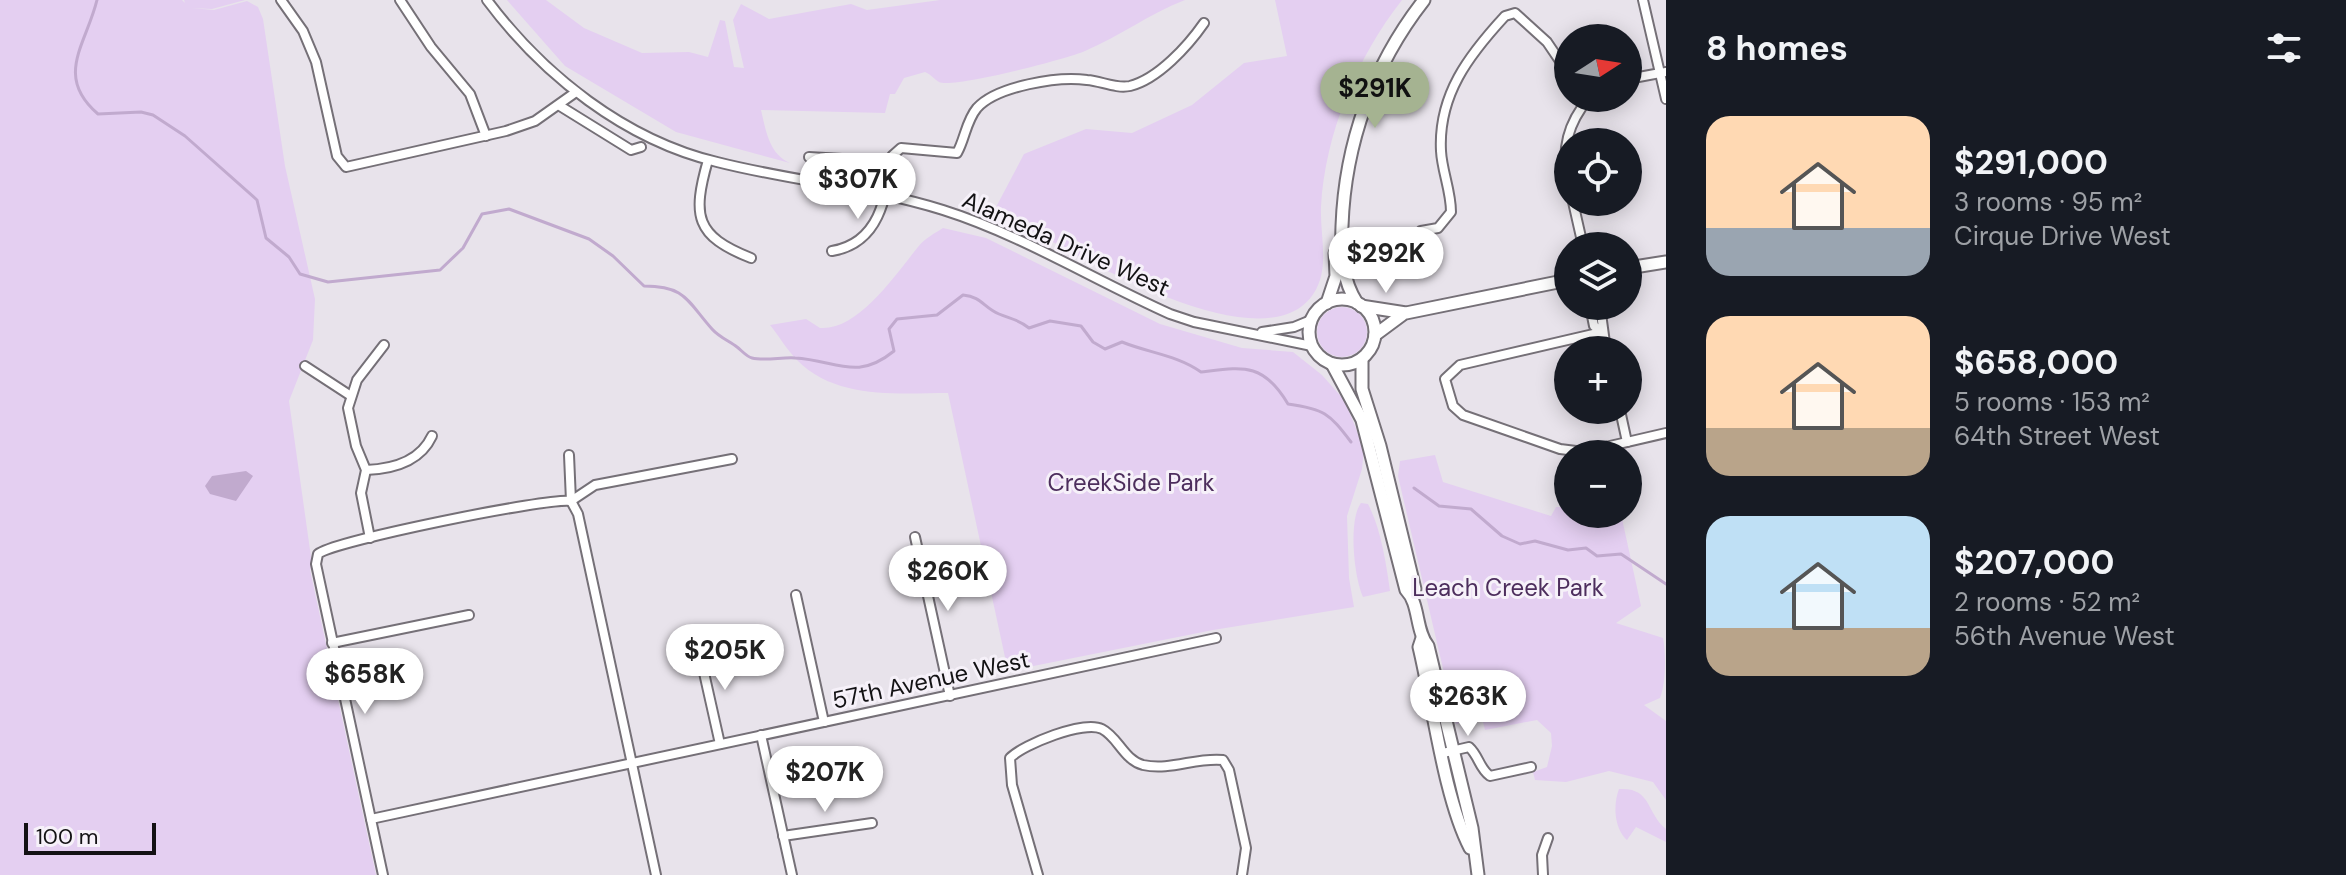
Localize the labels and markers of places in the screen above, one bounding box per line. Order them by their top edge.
pin: $291K [1319,62,1431,130]
pin: $307K [802,153,914,221]
pin: $292K [1330,227,1442,295]
pin: $260K [892,545,1004,613]
pin: $205K [669,624,781,692]
pin: $658K [309,648,421,716]
pin: $263K [1412,670,1524,738]
pin: $207K [769,746,881,814]

